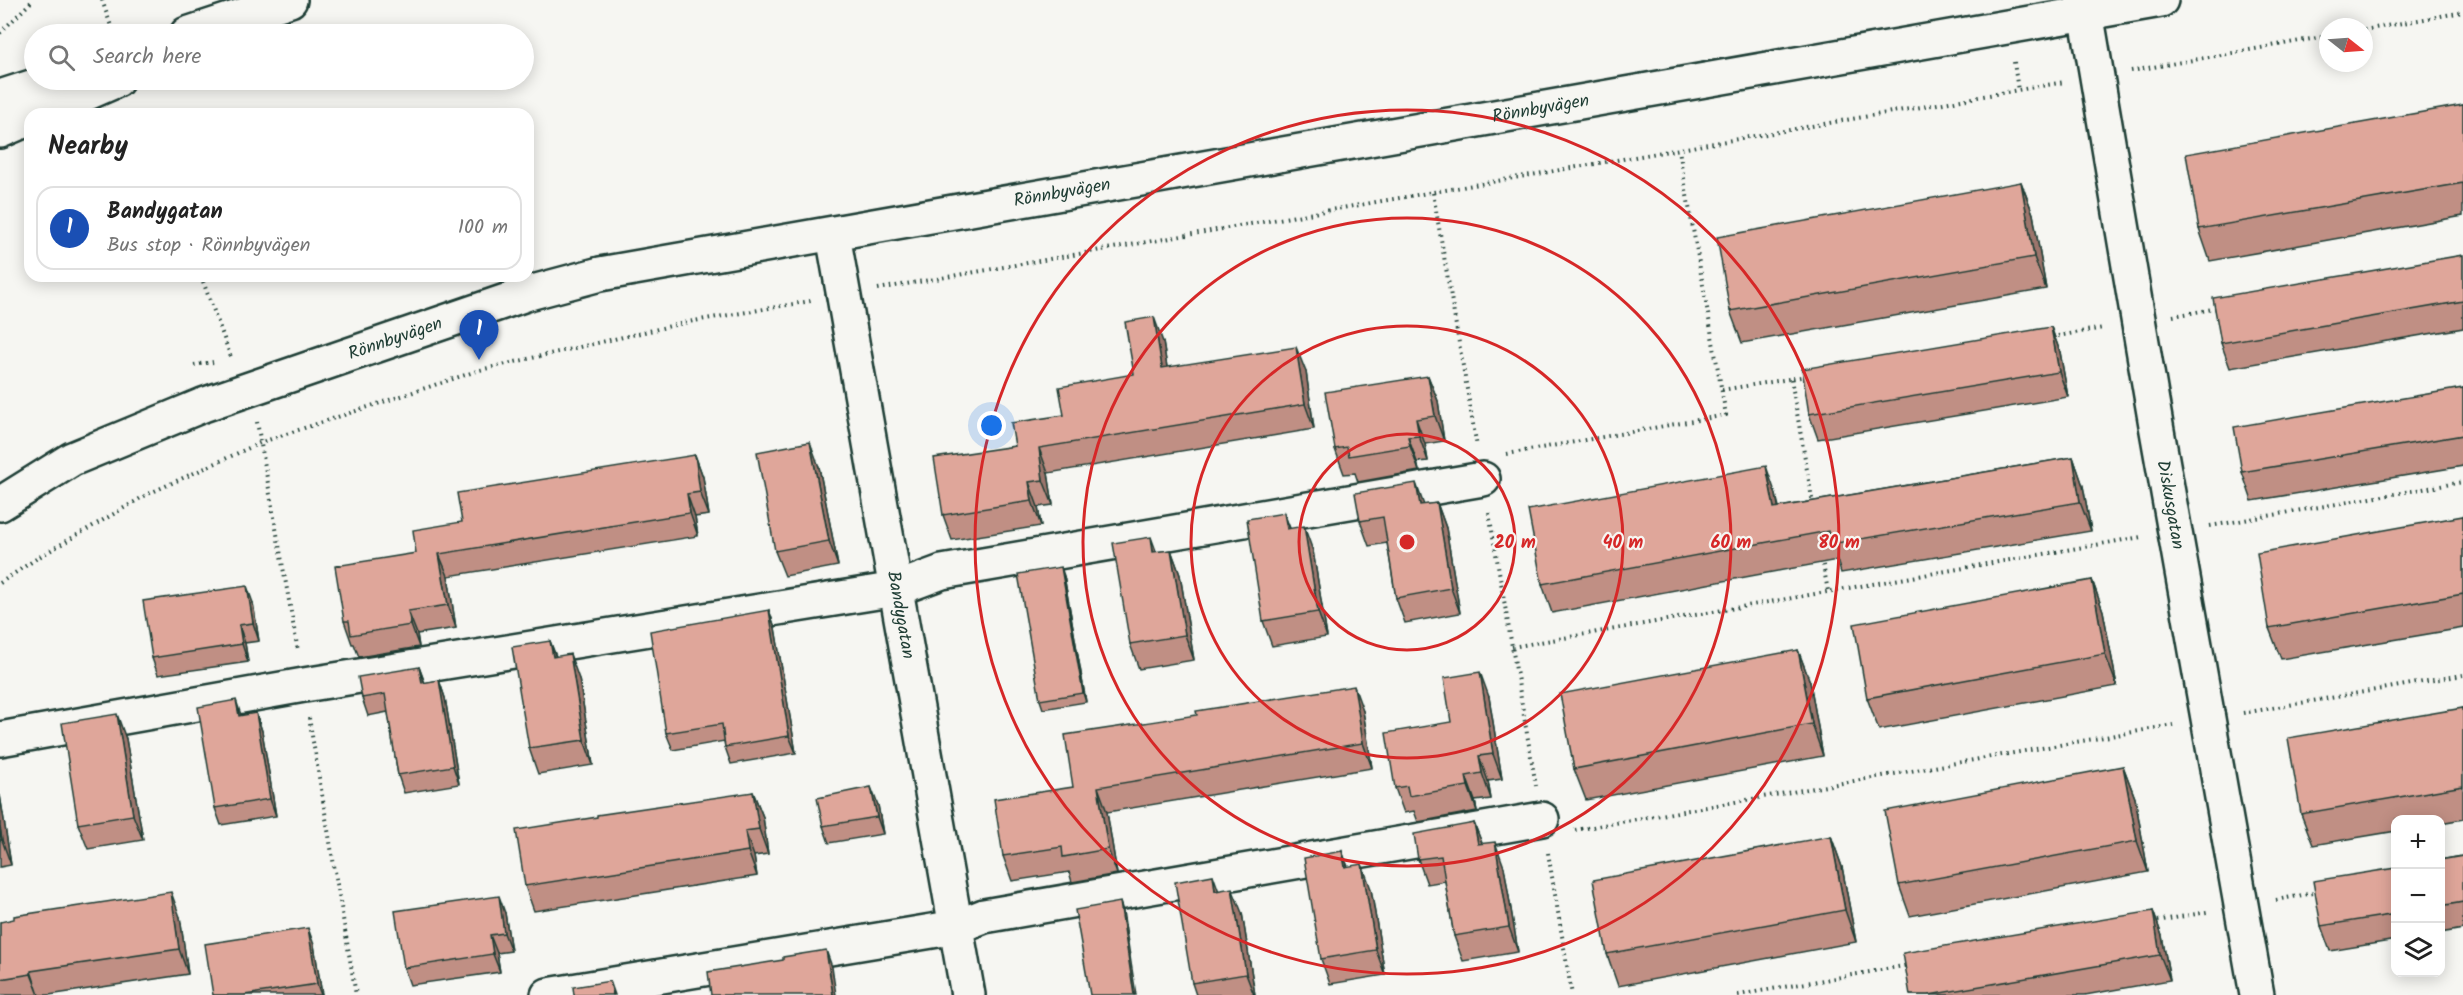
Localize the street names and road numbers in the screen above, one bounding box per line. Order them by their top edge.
street label: Rönnbyvägen [1490,86,1592,132]
street label: Rönnbyvägen [1011,170,1113,216]
street label: Rönnbyvägen [344,309,446,369]
street label: Diskusgatan [2148,458,2192,552]
street label: Bandygatan [878,569,923,661]

